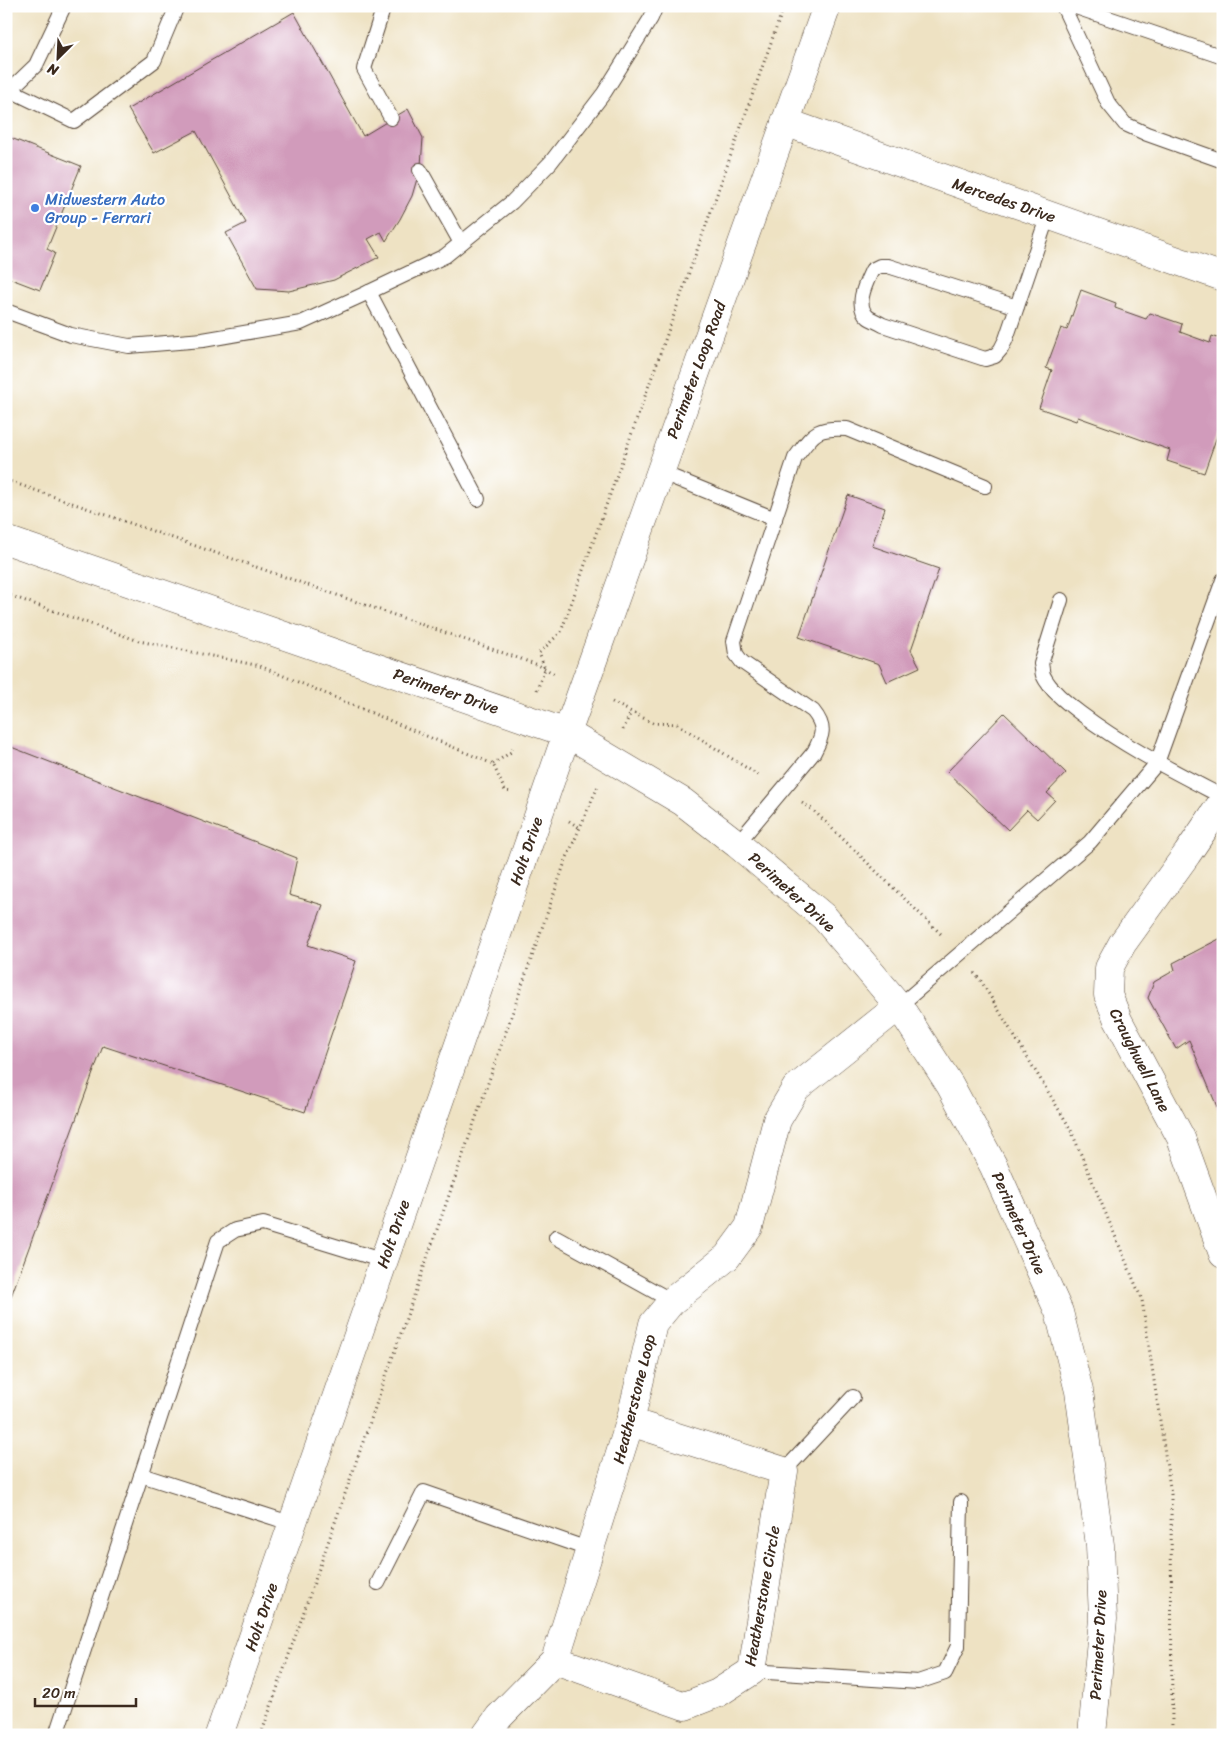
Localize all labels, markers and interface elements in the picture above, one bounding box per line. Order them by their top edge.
north arrow [32,32,82,82]
text: N [43,56,63,83]
street label: Mercedes Drive [948,169,1060,231]
place label: Midwestern Auto Group - Ferrari [45,185,165,232]
marker: Midwestern Auto Group - Ferrari [29,202,41,214]
street label: Perimeter Loop Road [658,296,735,443]
street label: Perimeter Drive [389,659,503,723]
street label: Holt Drive [501,813,551,889]
street label: Perimeter Drive [741,844,843,940]
street label: Craughwell Lane [1101,1003,1179,1117]
street label: Perimeter Drive [983,1167,1055,1279]
street label: Holt Drive [368,1196,418,1272]
street label: Heatherstone Loop [604,1331,664,1467]
street label: Heatherstone Circle [735,1523,789,1669]
street label: Holt Drive [236,1579,286,1655]
street label: Perimeter Drive [1081,1589,1115,1701]
scale bar [35,1676,136,1708]
text: 20 m [42,1680,76,1706]

